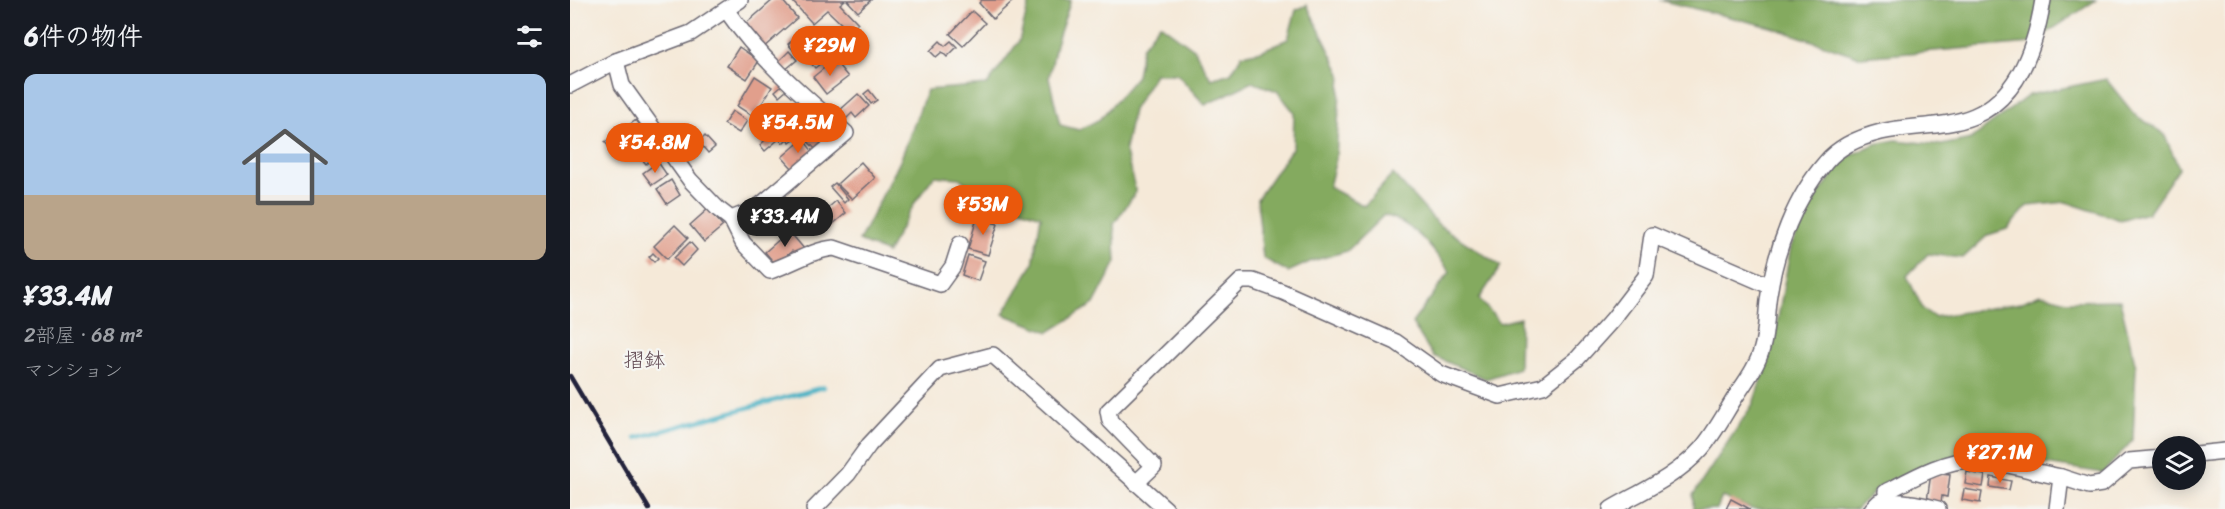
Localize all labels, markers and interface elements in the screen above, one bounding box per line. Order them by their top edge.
text: 6件の物件 [24,13,143,59]
icon: filters [513,20,546,53]
pin: ¥29M [794,26,866,77]
text: ¥29M [804,28,856,63]
pin: ¥54.5M [749,103,847,154]
text: ¥54.5M [763,105,833,140]
icon: home [231,113,339,221]
pin: ¥54.8M [606,123,704,174]
text: ¥54.8M [620,125,690,160]
pin: ¥53M [947,185,1019,236]
text: ¥53M [958,187,1008,222]
pin: ¥33.4M [736,197,834,248]
text: ¥33.4M [751,199,819,234]
text: ¥33.4M [24,272,112,318]
text: 2部屋 · 68 m² [24,318,143,353]
district label: 摺鉢 [623,341,665,379]
text: マンション [24,353,123,388]
pin: ¥27.1M [1951,433,2049,484]
text: ¥27.1M [1968,435,2033,470]
map controls [2152,436,2206,490]
button: layers [2152,436,2206,490]

